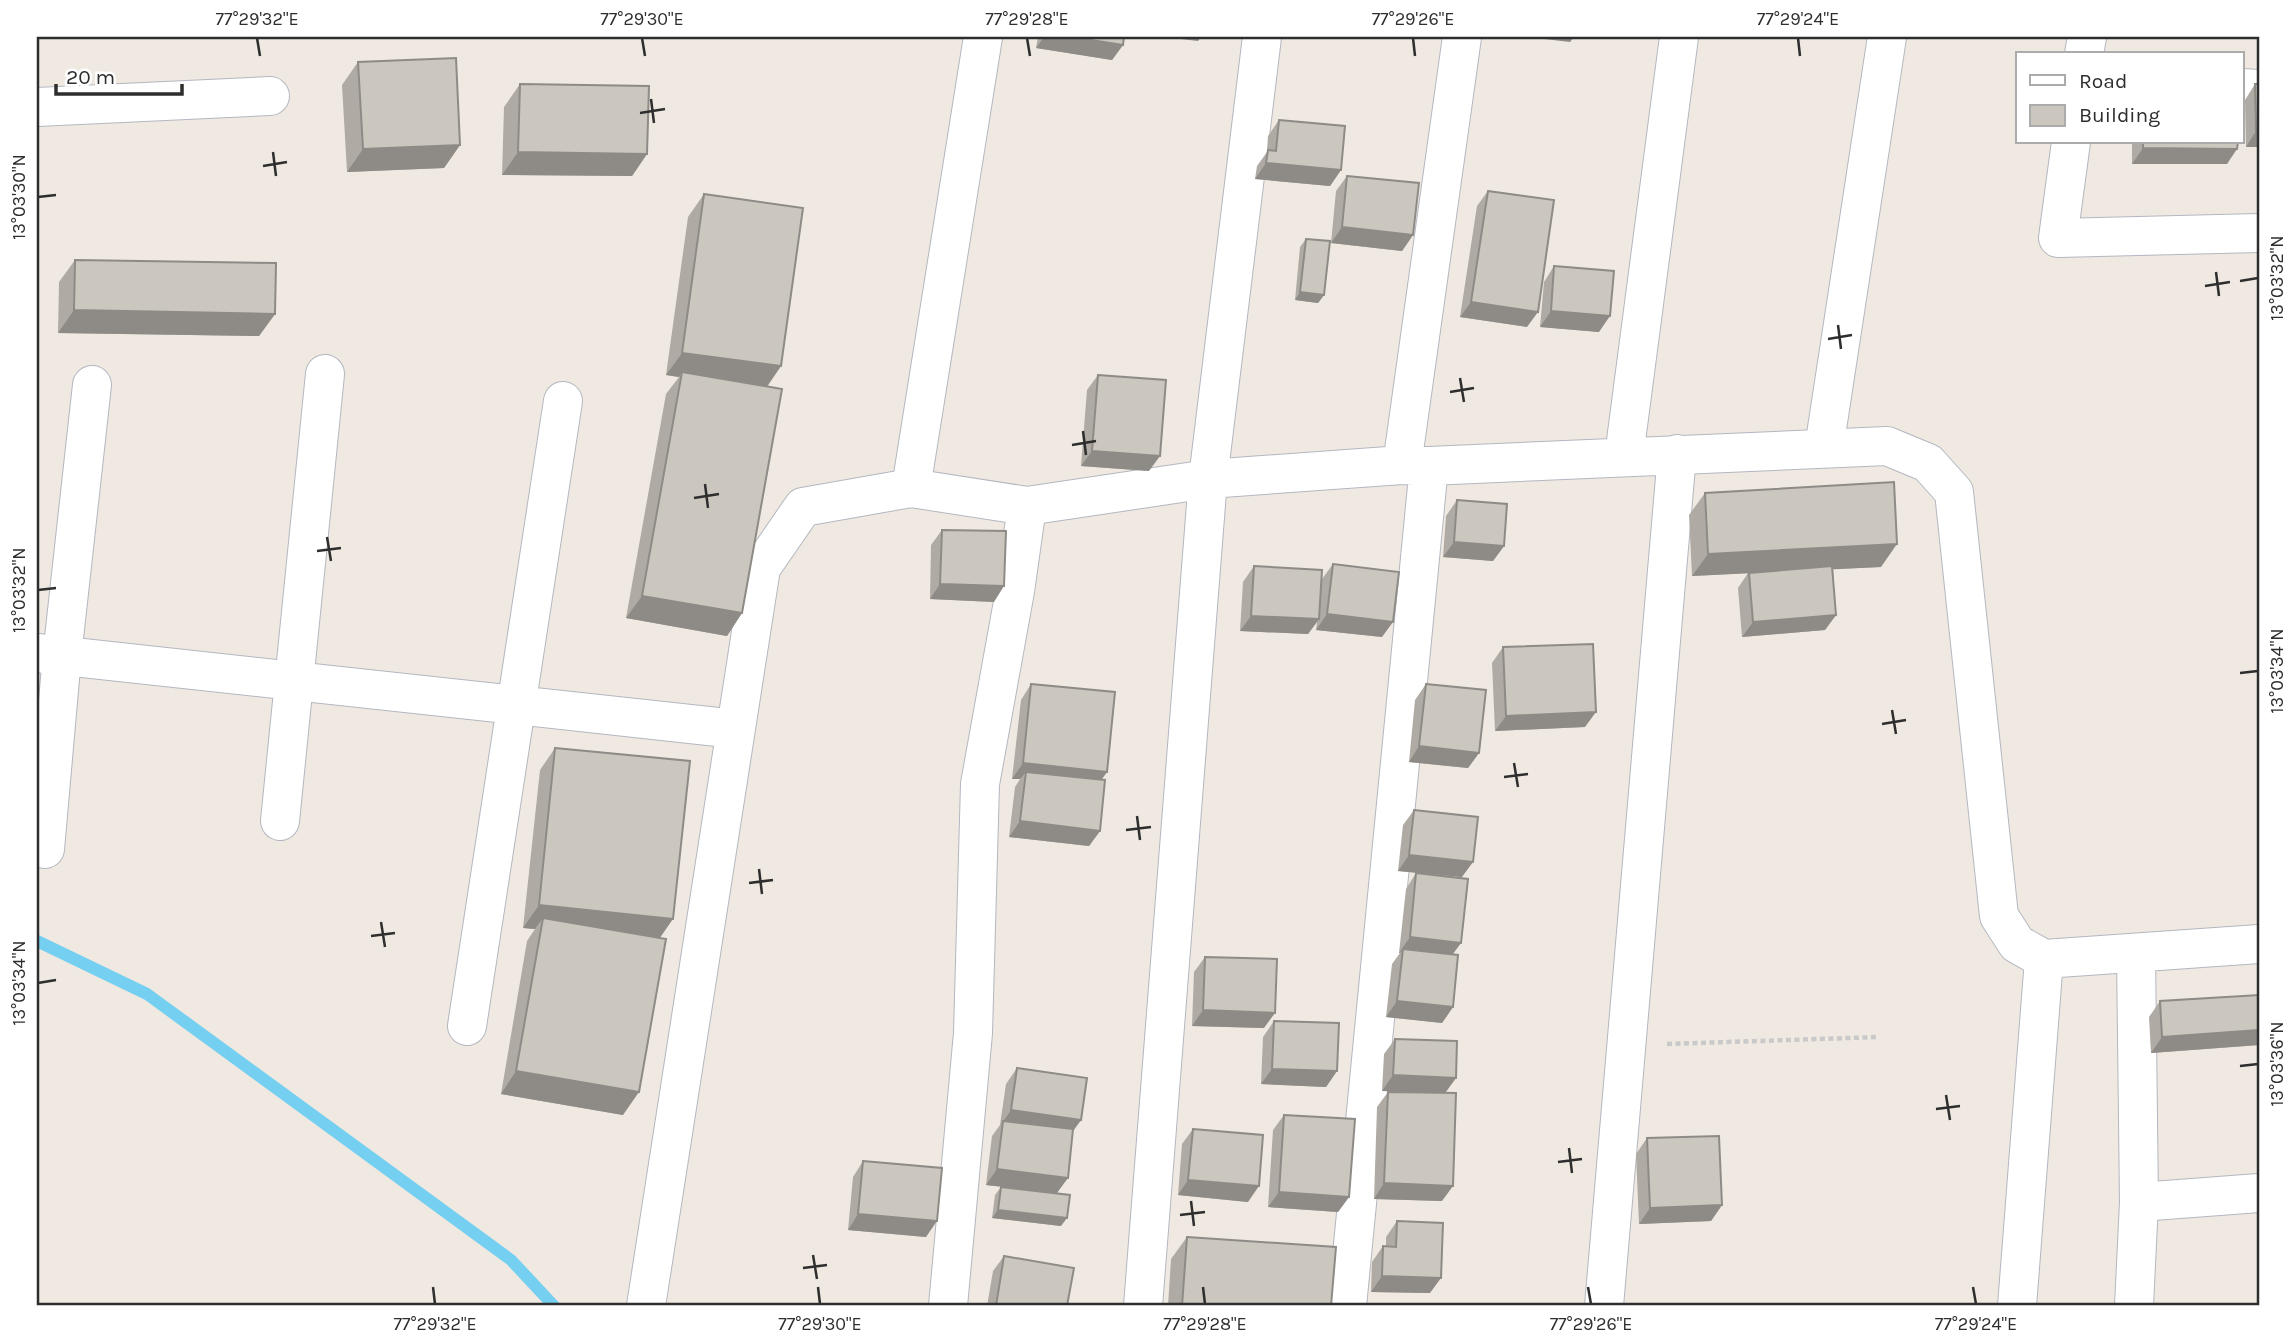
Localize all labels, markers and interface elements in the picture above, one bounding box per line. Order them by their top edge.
text: 77°29'32"E [216,8,299,30]
text: 77°29'30"E [600,8,684,30]
text: 77°29'28"E [985,8,1069,30]
text: 77°29'26"E [1372,8,1454,30]
text: 77°29'24"E [1757,8,1839,30]
scale bar [56,52,182,96]
legend [2016,52,2244,144]
text: 20 m [66,65,115,89]
text: Road [2079,69,2127,93]
text: Building [2079,103,2160,127]
text: 13°03'30"N [8,154,30,240]
text: 13°03'32"N [2266,235,2288,321]
text: 13°03'32"N [8,547,30,633]
text: 13°03'34"N [2266,629,2288,713]
text: 13°03'34"N [8,941,30,1025]
text: 13°03'36"N [2266,1021,2288,1107]
text: 77°29'32"E [394,1313,477,1335]
text: 77°29'30"E [778,1313,862,1335]
text: 77°29'28"E [1163,1313,1247,1335]
text: 77°29'26"E [1550,1313,1632,1335]
text: 77°29'24"E [1935,1313,2017,1335]

